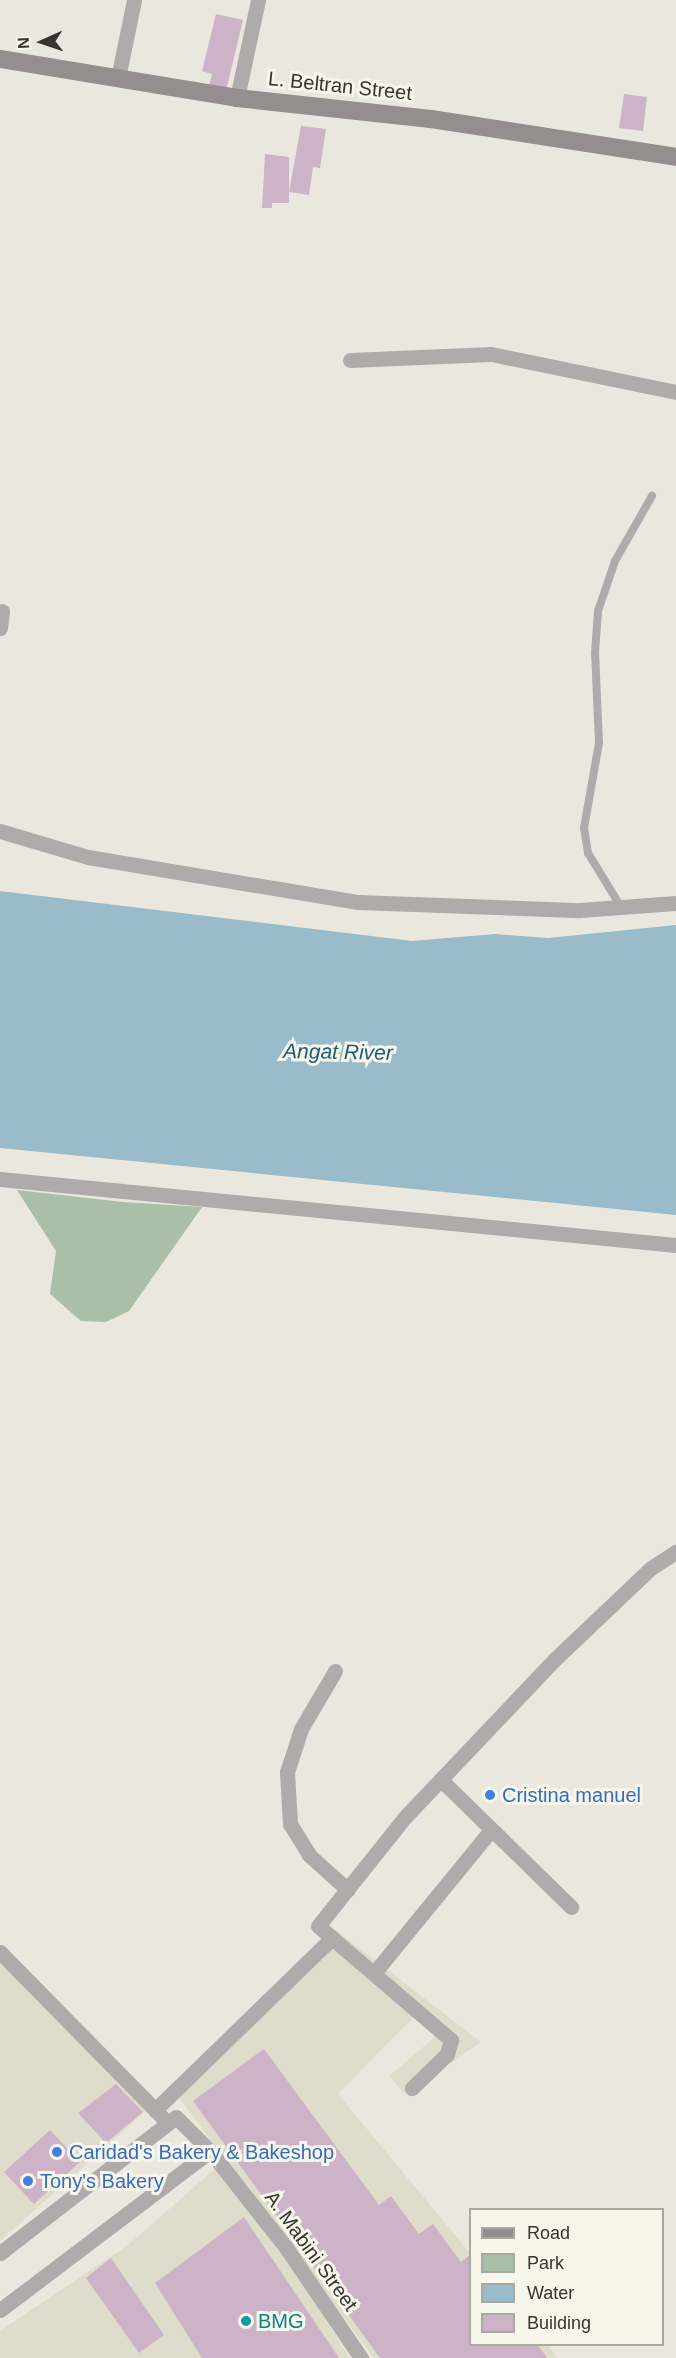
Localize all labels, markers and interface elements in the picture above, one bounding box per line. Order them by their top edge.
north arrow [12,12,72,72]
text: N [15,37,32,49]
street label: L. Beltran Street [267,67,413,105]
water label: Angat River [283,1038,393,1066]
place label: Cristina manuel [502,1783,641,1807]
marker: Cristina manuel [483,1788,497,1802]
place label: Caridad's Bakery & Bakeshop [69,2140,334,2164]
marker: Caridad's Bakery & Bakeshop [50,2145,64,2159]
place label: Tony's Bakery [40,2169,164,2193]
marker: Tony's Bakery [21,2174,35,2188]
street label: A. Mabini Street [259,2186,363,2316]
legend [469,2208,664,2346]
text: Road [527,2223,570,2243]
text: Park [527,2253,564,2273]
text: Water [527,2283,574,2303]
place label: BMG [258,2309,304,2333]
text: Building [527,2313,591,2333]
marker: BMG [239,2314,253,2328]

